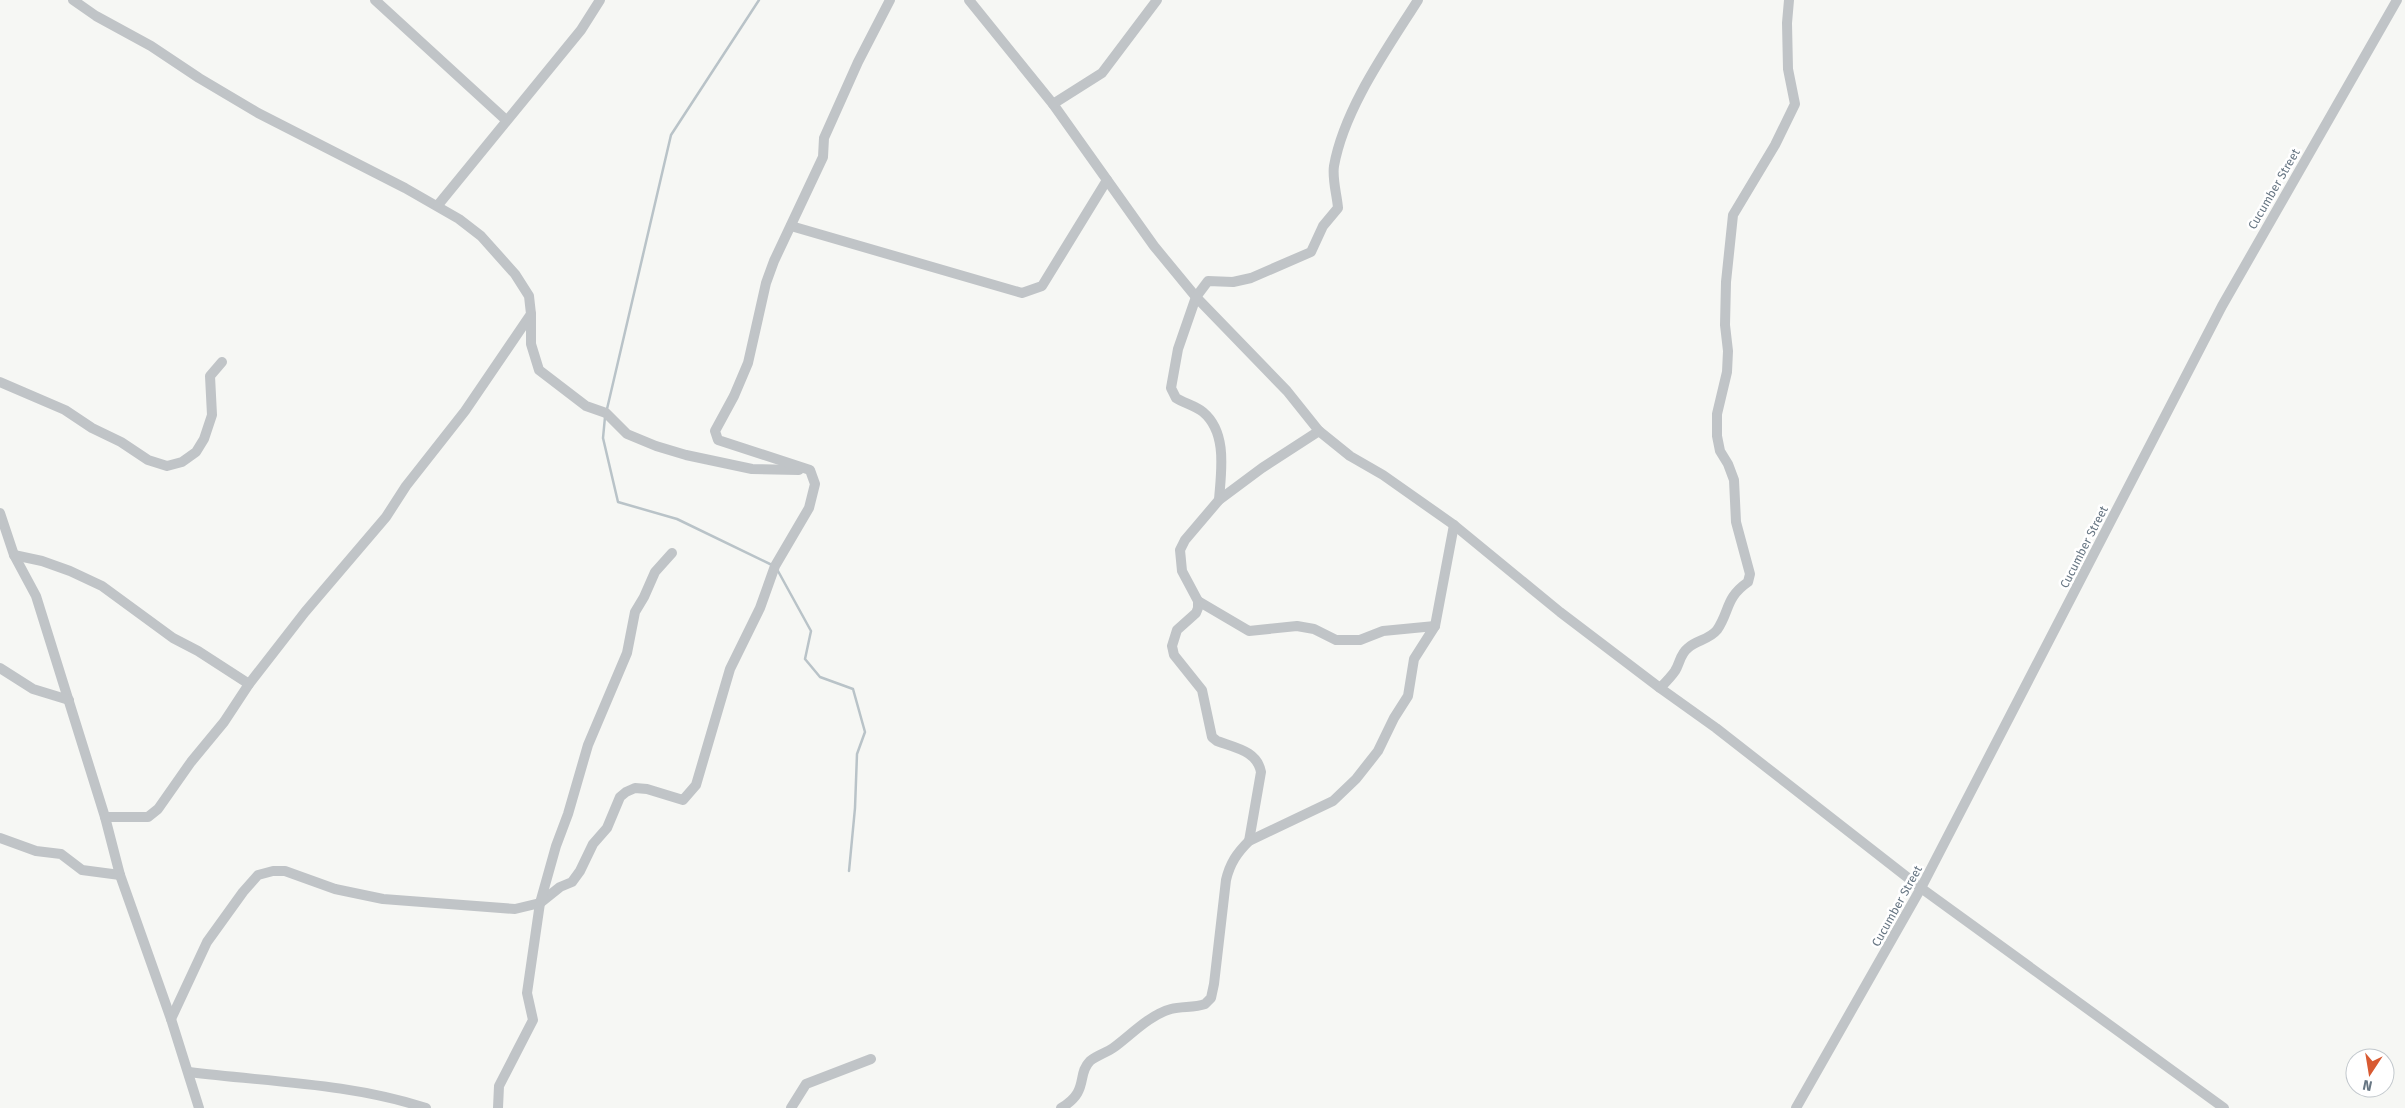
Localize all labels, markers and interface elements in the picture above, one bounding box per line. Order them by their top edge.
street label: Cucumber Street [2245,146,2303,232]
street label: Cucumber Street [2057,503,2111,590]
street label: Cucumber Street [1869,862,1925,949]
north arrow [2345,1048,2395,1098]
text: N [2361,1076,2374,1095]

